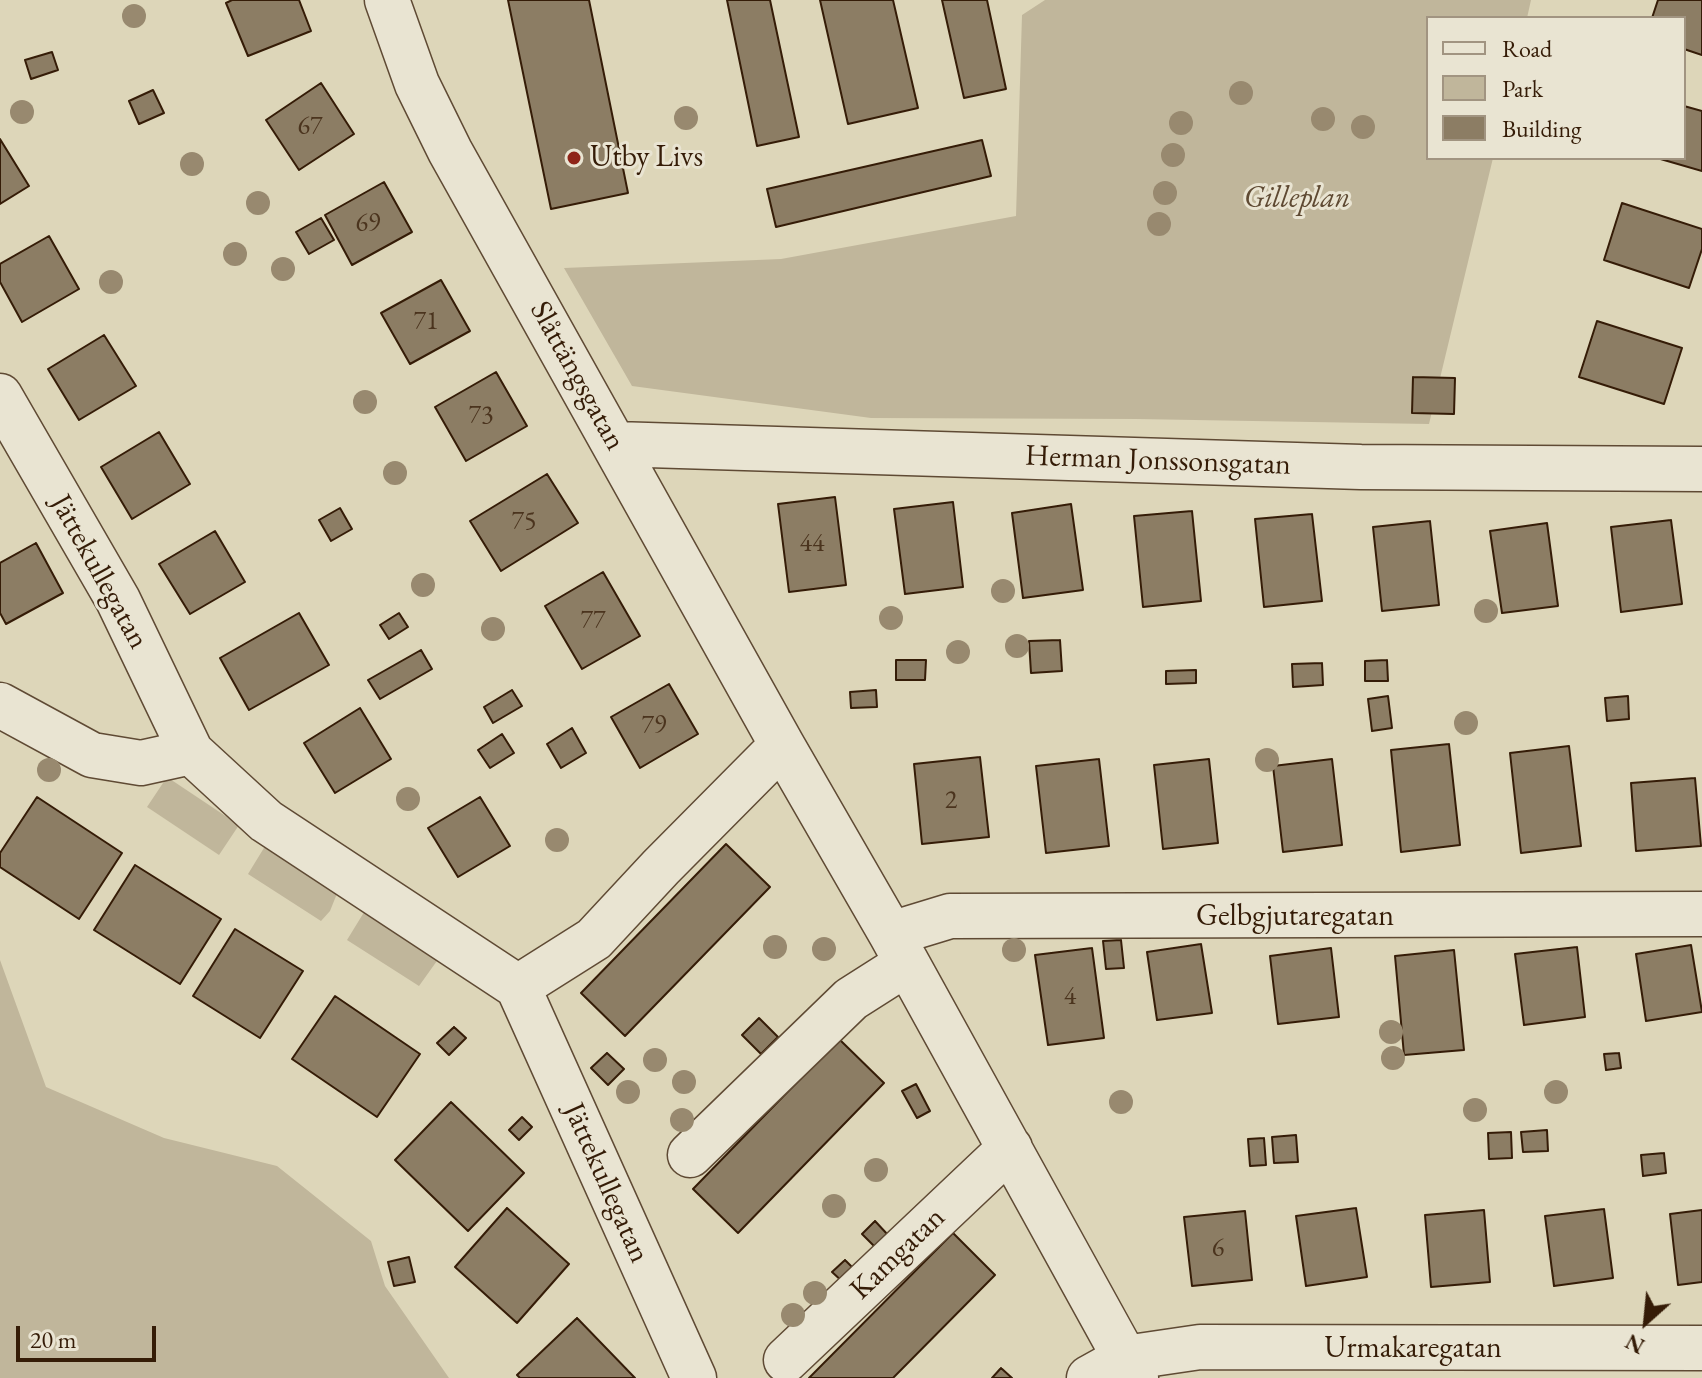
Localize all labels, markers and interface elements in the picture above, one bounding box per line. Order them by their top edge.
legend [1426,16,1686,160]
text: Road [1502,33,1552,64]
text: Park [1502,73,1543,104]
house number: 67 [298,111,322,143]
text: Building [1502,113,1582,144]
place label: Utby Livs [590,140,703,176]
marker: Utby Livs [565,149,583,167]
park label: Gilleplan [1244,181,1350,217]
house number: 69 [356,208,380,240]
street label: Slåttängsgatan [521,295,633,457]
house number: 71 [414,306,438,338]
house number: 73 [469,400,493,432]
street label: Herman Jonssonsgatan [1024,438,1292,484]
street label: Jättekullegatan [42,489,156,655]
house number: 75 [512,506,536,538]
house number: 44 [800,528,824,560]
house number: 77 [581,605,605,637]
house number: 79 [642,710,666,742]
house number: 2 [945,785,957,817]
street label: Gelbgjutaregatan [1196,899,1394,935]
house number: 4 [1064,981,1076,1013]
street label: Jättekullegatan [555,1098,657,1268]
street label: Kamgatan [843,1200,953,1308]
house number: 6 [1212,1233,1224,1265]
north arrow [1606,1282,1686,1362]
scale bar [20,1310,160,1360]
text: 20 m [30,1324,77,1355]
text: N [1620,1327,1649,1361]
street label: Urmakaregatan [1324,1331,1502,1367]

